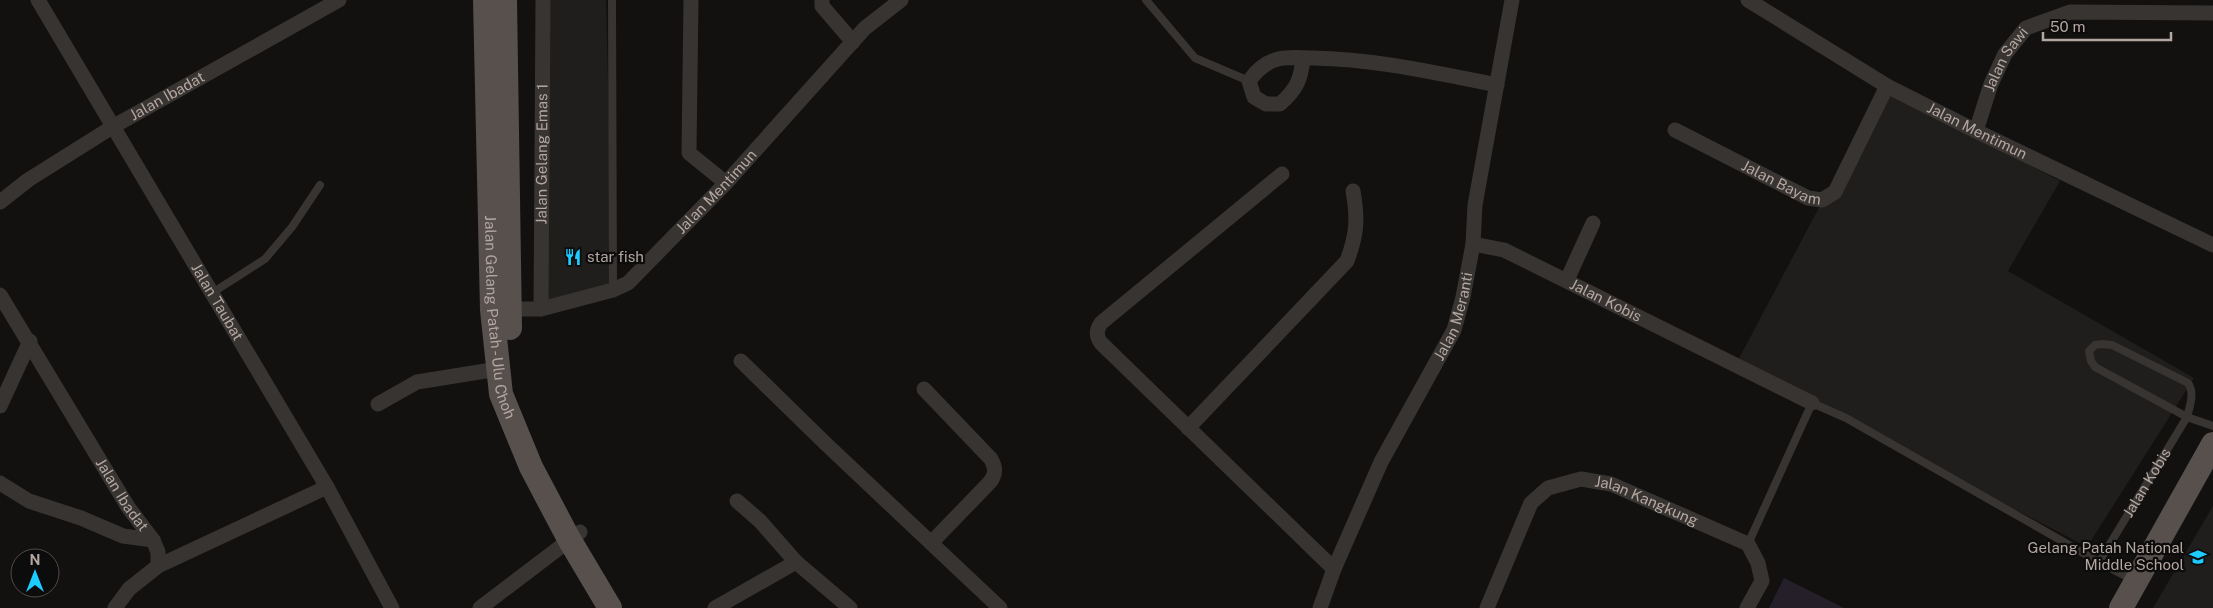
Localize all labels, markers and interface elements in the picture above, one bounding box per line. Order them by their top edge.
scale bar [2043,10,2170,42]
text: 50 m [2050,18,2085,35]
street label: Jalan Sawi [1980,24,2031,94]
street label: Jalan Ibadat [126,68,208,124]
street label: Jalan Gelang Emas 1 [533,84,550,224]
street label: Jalan Mentimun [1924,99,2030,162]
street label: Jalan Mentimun [672,146,760,237]
street label: Jalan Bayam [1739,156,1822,208]
street label: Jalan Gelang Patah - Ulu Choh [482,215,519,421]
restaurant icon: star fish [563,247,583,267]
place label: star fish [587,248,644,265]
street label: Jalan Taubat [188,260,247,343]
street label: Jalan Meranti [1430,271,1475,363]
street label: Jalan Kobis [1567,275,1644,325]
street label: Jalan Kobis [2119,445,2174,520]
street label: Jalan Ibadat [93,455,152,534]
street label: Jalan Kangkung [1593,472,1701,529]
place label: Gelang Patah National Middle School [2028,539,2184,573]
school or university icon: Gelang Patah National Middle School [2188,547,2208,567]
north arrow [10,548,60,598]
text: N [30,552,40,568]

